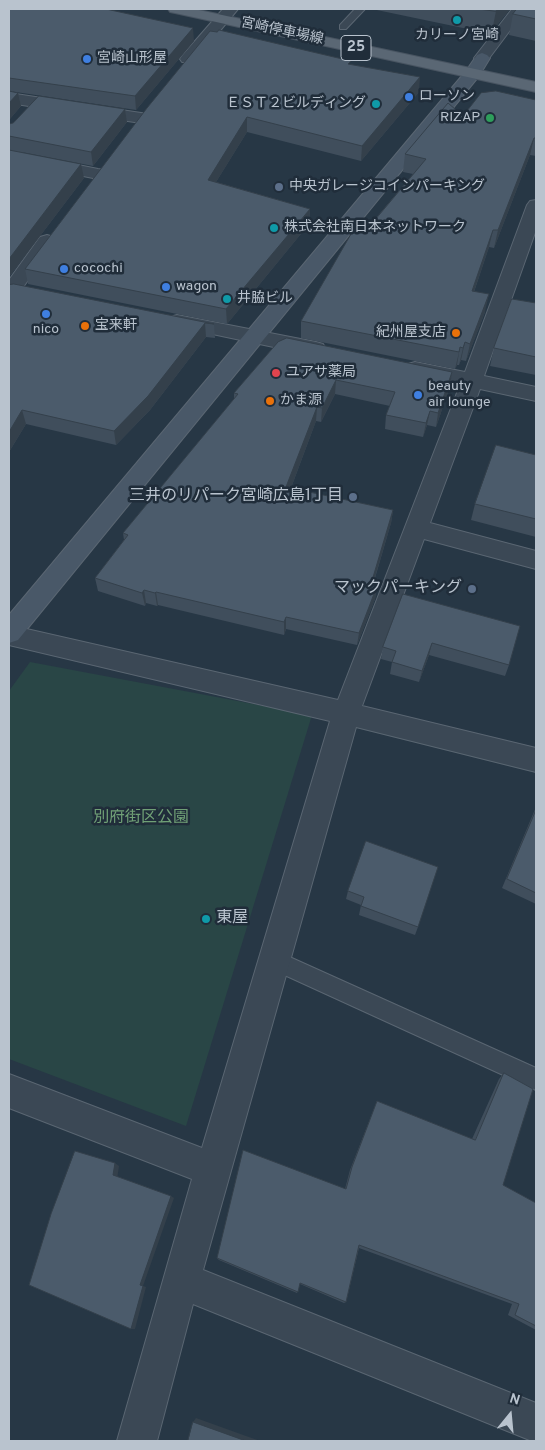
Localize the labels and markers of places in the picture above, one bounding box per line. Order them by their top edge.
marker: カリーノ宮崎 [451,14,463,26]
place label: カリーノ宮崎 [415,28,499,44]
place label: 宮崎山形屋 [97,51,167,67]
marker: 宮崎山形屋 [81,53,93,65]
place label: ローソン [419,89,475,105]
marker: ローソン [403,91,415,103]
place label: ＥＳＴ２ビルディング [226,96,366,112]
marker: ＥＳＴ２ビルディング [370,98,382,110]
place label: RIZAP [440,110,480,126]
marker: RIZAP [484,112,496,124]
place label: 中央ガレージコインパーキング [289,179,485,195]
marker: 中央ガレージコインパーキング [273,181,285,193]
place label: 株式会社南日本ネットワーク [284,220,466,236]
marker: 株式会社南日本ネットワーク [268,222,280,234]
place label: cocochi [74,261,123,277]
marker: cocochi [58,263,70,275]
place label: wagon [176,279,217,295]
marker: wagon [160,281,172,293]
place label: 井脇ビル [237,291,293,307]
marker: 井脇ビル [221,293,233,305]
marker: nico [40,308,52,320]
place label: 宝来軒 [95,318,137,334]
marker: 宝来軒 [79,320,91,332]
place label: nico [33,322,59,338]
place label: 紀州屋支店 [376,325,446,341]
marker: 紀州屋支店 [450,327,462,339]
place label: ユアサ薬局 [286,365,356,381]
marker: ユアサ薬局 [270,367,282,379]
place label: beauty air lounge [428,379,491,412]
marker: beauty air lounge [412,389,424,401]
place label: かま源 [280,393,322,409]
marker: かま源 [264,395,276,407]
place label: 三井のリパーク宮崎広島1丁目 [129,487,343,507]
marker: 三井のリパーク宮崎広島1丁目 [347,491,359,503]
place label: マックパーキング [334,579,462,599]
marker: マックパーキング [466,583,478,595]
place label: 東屋 [216,909,248,929]
marker: 東屋 [200,913,212,925]

